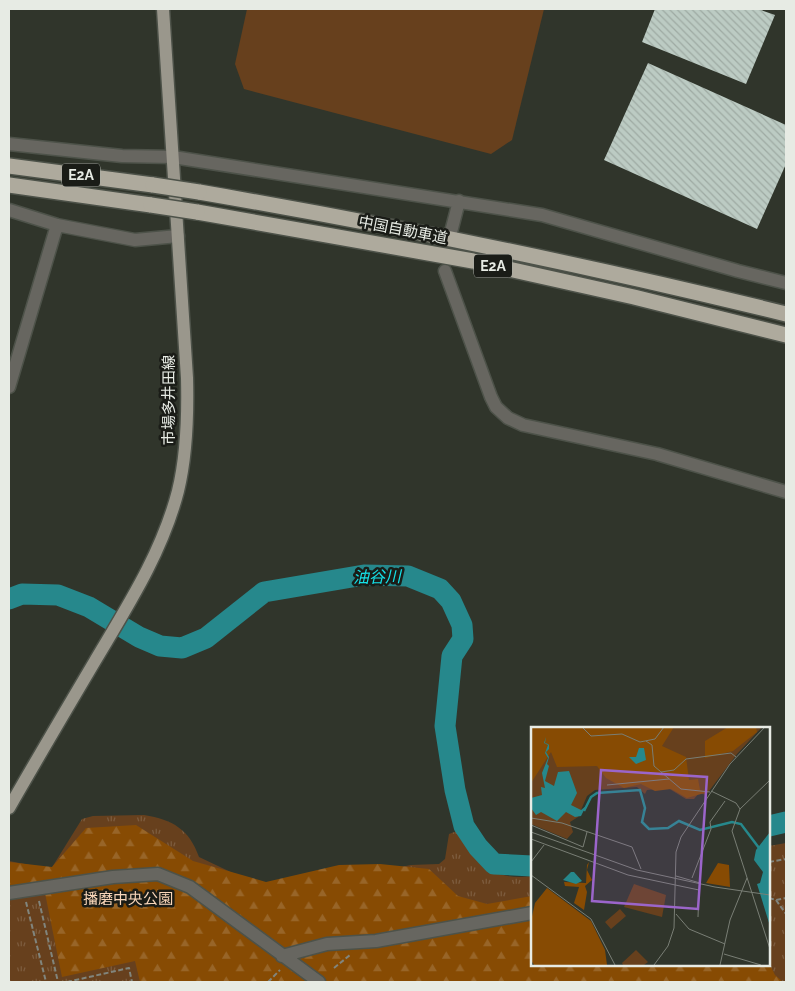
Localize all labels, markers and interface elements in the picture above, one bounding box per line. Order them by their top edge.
road number: E2A [62,164,100,186]
street label: 中国自動車道 [357,213,449,247]
road number: E2A [474,255,512,278]
street label: 市場多井田線 [160,355,178,445]
water label: 油谷川 [353,567,403,587]
inset map [531,727,770,966]
park label: 播磨中央公園 [83,890,173,908]

